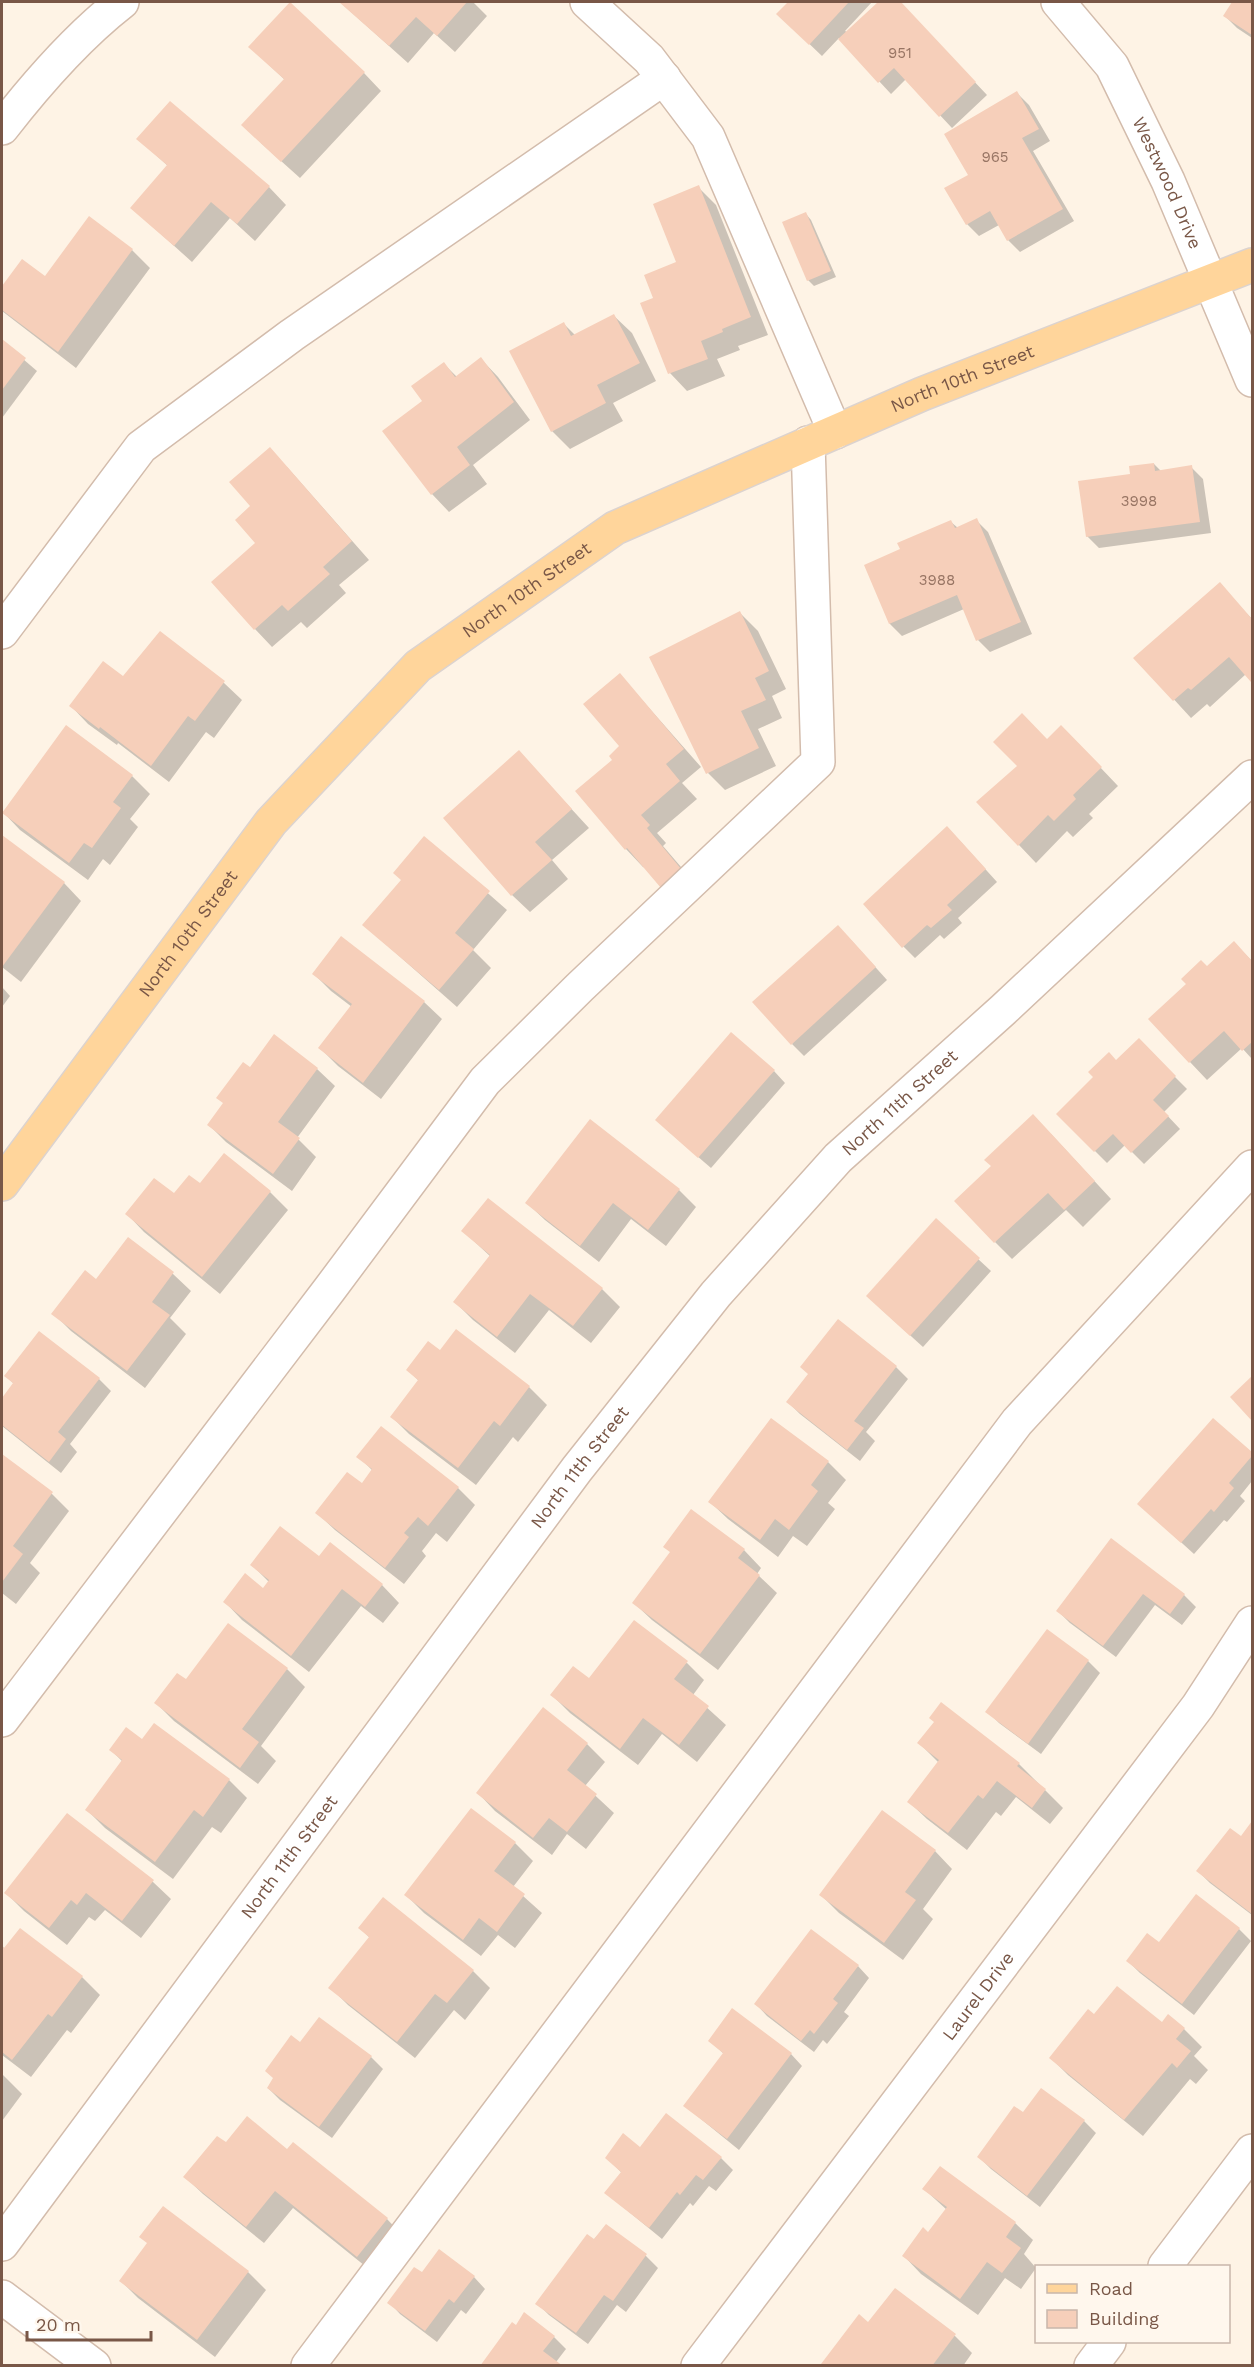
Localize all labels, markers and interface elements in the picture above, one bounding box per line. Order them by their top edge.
house number: 951 [888,44,912,62]
street label: Westwood Drive [1128,113,1206,252]
house number: 965 [981,148,1009,166]
street label: North 10th Street [887,340,1037,416]
house number: 3998 [1121,492,1157,510]
street label: North 10th Street [458,537,595,642]
house number: 3988 [919,571,955,589]
street label: North 10th Street [134,865,242,1001]
street label: North 11th Street [837,1045,962,1160]
street label: North 11th Street [526,1401,633,1532]
street label: North 11th Street [236,1790,342,1922]
street label: Laurel Drive [938,1948,1018,2044]
legend [1035,2265,1230,2343]
text: Road [1089,2278,1133,2299]
scale bar [27,2304,152,2342]
text: Building [1089,2308,1159,2329]
text: 20 m [36,2314,81,2335]

